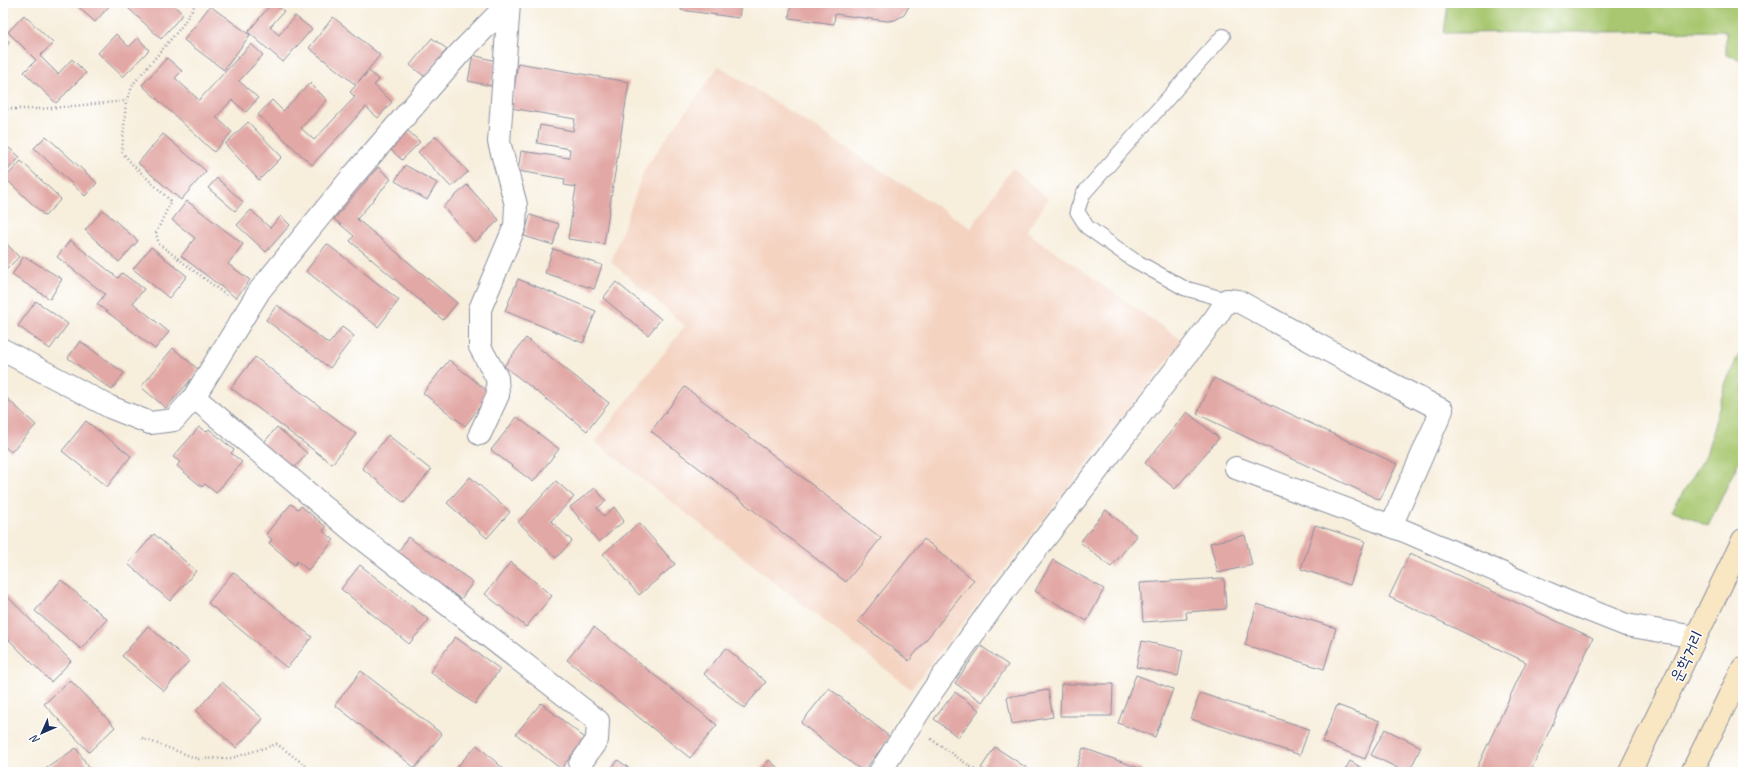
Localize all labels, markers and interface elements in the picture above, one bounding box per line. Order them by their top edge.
street label: 운학거리 [1665,627,1708,685]
north arrow [22,713,62,753]
text: N [26,731,42,747]

